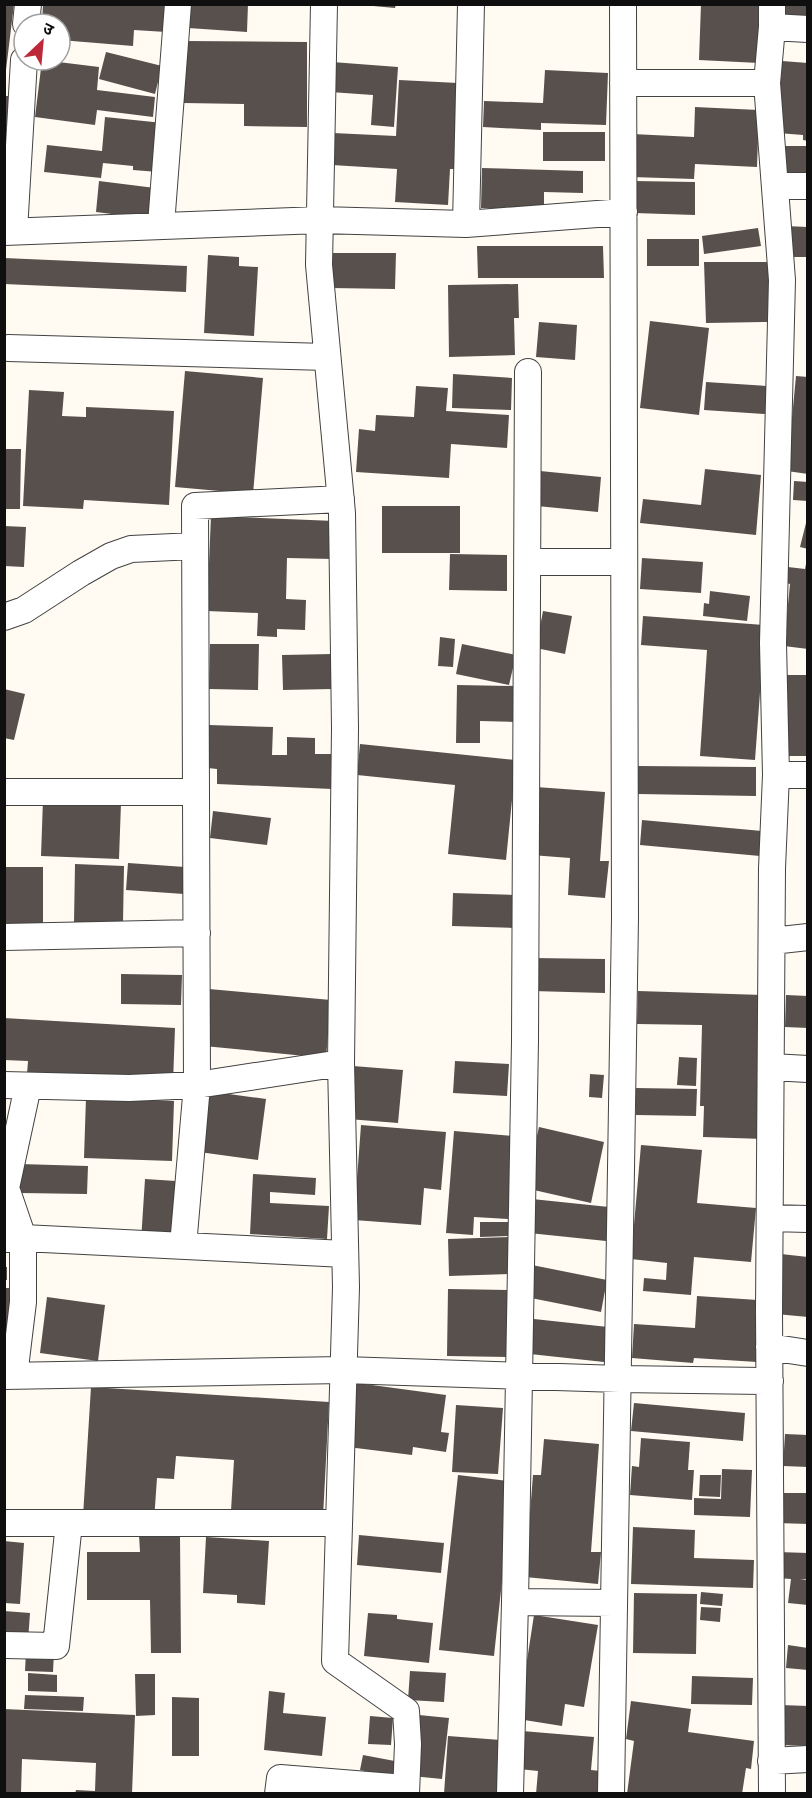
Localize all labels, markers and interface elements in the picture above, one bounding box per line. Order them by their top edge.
north arrow [12,12,72,72]
text: उ [40,17,58,40]

